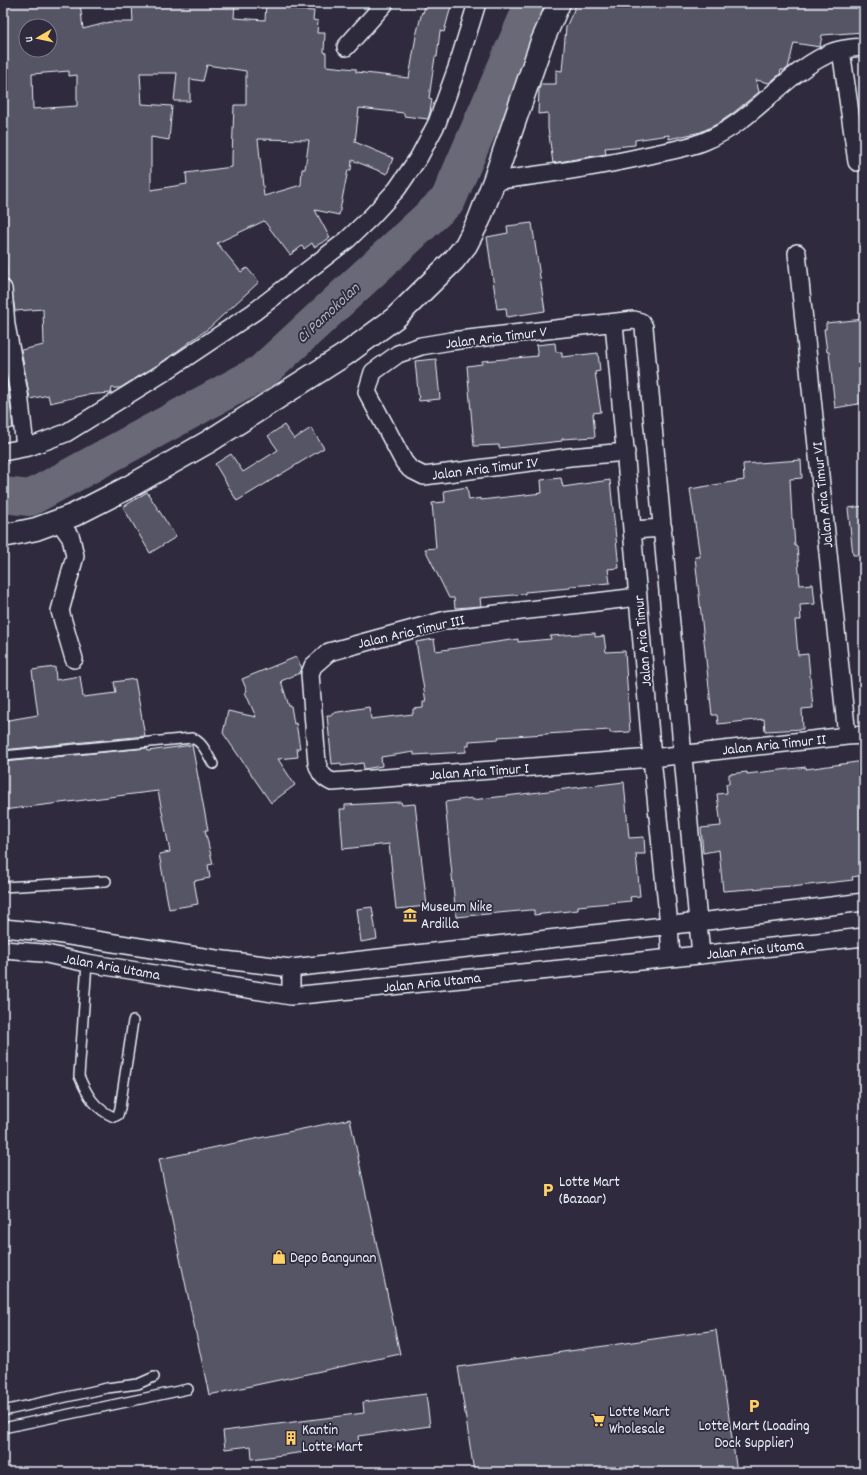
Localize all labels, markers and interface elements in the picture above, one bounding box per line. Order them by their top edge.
north arrow [18,18,58,58]
text: U [22,35,38,43]
water label: Ci Pamokolan [292,278,366,349]
street label: Jalan Aria Timur V [444,322,549,356]
street label: Jalan Aria Timur VI [807,440,841,549]
street label: Jalan Aria Timur IV [431,452,540,487]
street label: Jalan Aria Timur [629,594,659,687]
street label: Jalan Aria Timur III [356,610,467,656]
street label: Jalan Aria Timur II [721,730,828,762]
street label: Jalan Aria Timur I [429,759,530,787]
place label: Museum Nike Ardilla [421,897,493,936]
museum icon: Museum Nike Ardilla [402,907,418,923]
street label: Jalan Aria Utama [706,935,806,967]
street label: Jalan Aria Utama [62,949,163,987]
street label: Jalan Aria Utama [383,968,483,1000]
place label: Lotte Mart (Bazaar) [559,1172,620,1211]
parking icon: Lotte Mart (Bazaar) [540,1182,556,1198]
place label: Depo Bangunan [290,1248,376,1270]
shop icon: Depo Bangunan [271,1249,287,1265]
parking icon: Lotte Mart (Loading Dock Supplier) [746,1398,762,1414]
place label: Lotte Mart Wholesale [609,1402,670,1441]
supermarket icon: Lotte Mart Wholesale [590,1412,606,1428]
place label: Lotte Mart (Loading Dock Supplier) [698,1416,810,1455]
place label: Kantin Lotte Mart [302,1420,363,1459]
building icon: Kantin Lotte Mart [283,1430,299,1446]

